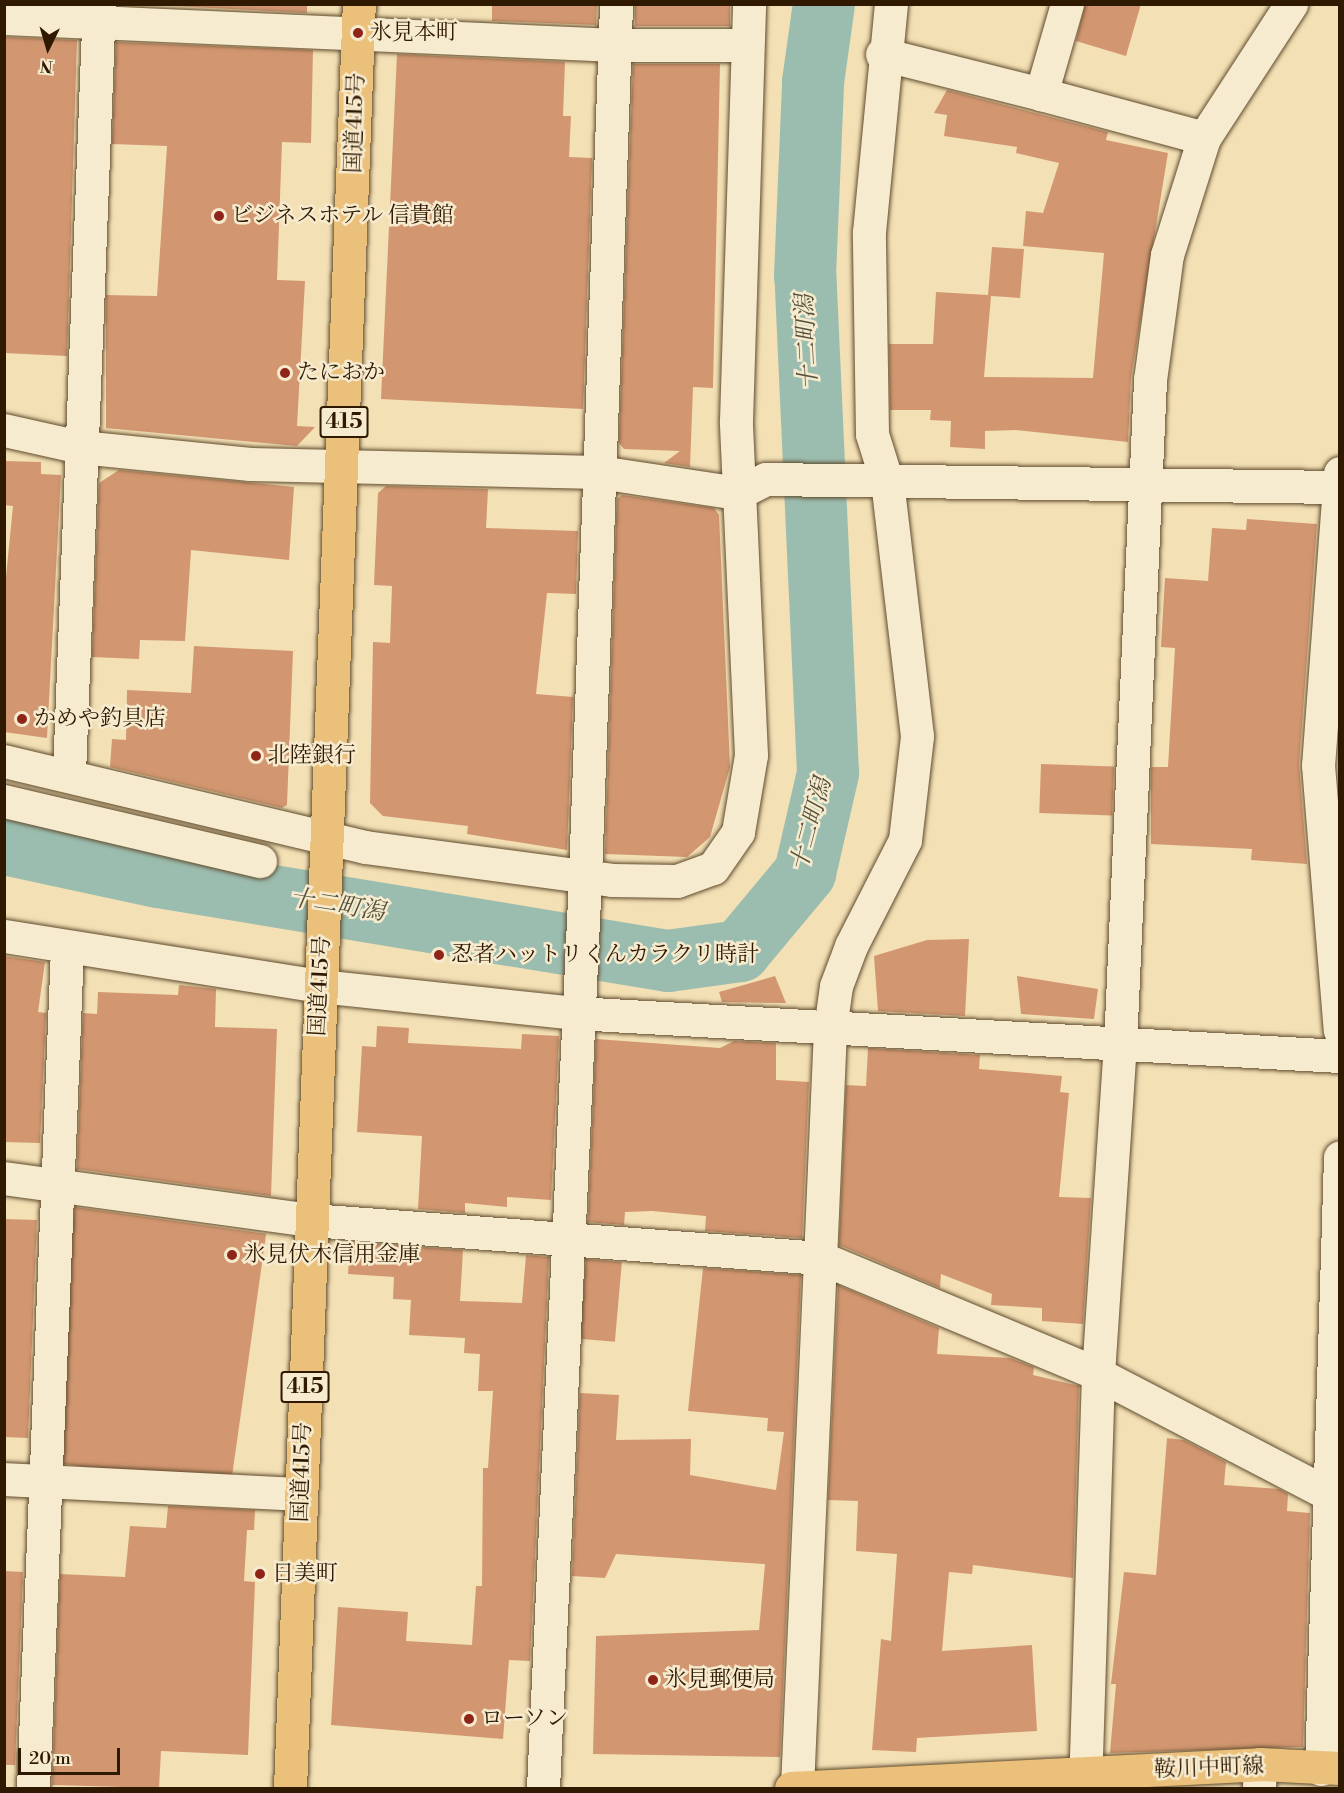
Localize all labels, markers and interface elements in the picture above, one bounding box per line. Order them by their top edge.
north arrow [18,18,78,78]
place label: 氷見本町 [370,20,458,46]
marker: 氷見本町 [351,26,365,40]
text: N [39,55,54,76]
street label: 国道415号 [340,72,370,174]
place label: ビジネスホテル 信貴館 [231,203,456,229]
marker: ビジネスホテル 信貴館 [212,209,226,223]
water label: 十二町潟 [791,293,825,391]
place label: たにおか [297,360,385,386]
marker: たにおか [278,366,292,380]
road number: 415 [318,404,370,440]
place label: かめや釣具店 [34,706,166,732]
marker: かめや釣具店 [15,712,29,726]
place label: 北陸銀行 [268,743,356,769]
marker: 北陸銀行 [249,749,263,763]
water label: 十二町潟 [786,775,838,875]
water label: 十二町潟 [287,884,387,928]
street label: 国道415号 [304,935,336,1037]
place label: 忍者ハットリくんカラクリ時計 [451,942,759,968]
marker: 忍者ハットリくんカラクリ時計 [432,948,446,962]
place label: 氷見伏木信用金庫 [244,1242,420,1268]
marker: 氷見伏木信用金庫 [225,1248,239,1262]
road number: 415 [280,1369,330,1405]
street label: 国道415号 [287,1421,317,1523]
place label: 日美町 [272,1561,338,1587]
marker: 日美町 [253,1567,267,1581]
place label: 氷見郵便局 [665,1667,775,1693]
marker: 氷見郵便局 [646,1673,660,1687]
place label: ローソン [481,1706,569,1732]
marker: ローソン [462,1712,476,1726]
scale bar [21,1736,123,1774]
text: 20 m [29,1747,71,1770]
street label: 鞍川中町線 [1154,1753,1264,1783]

